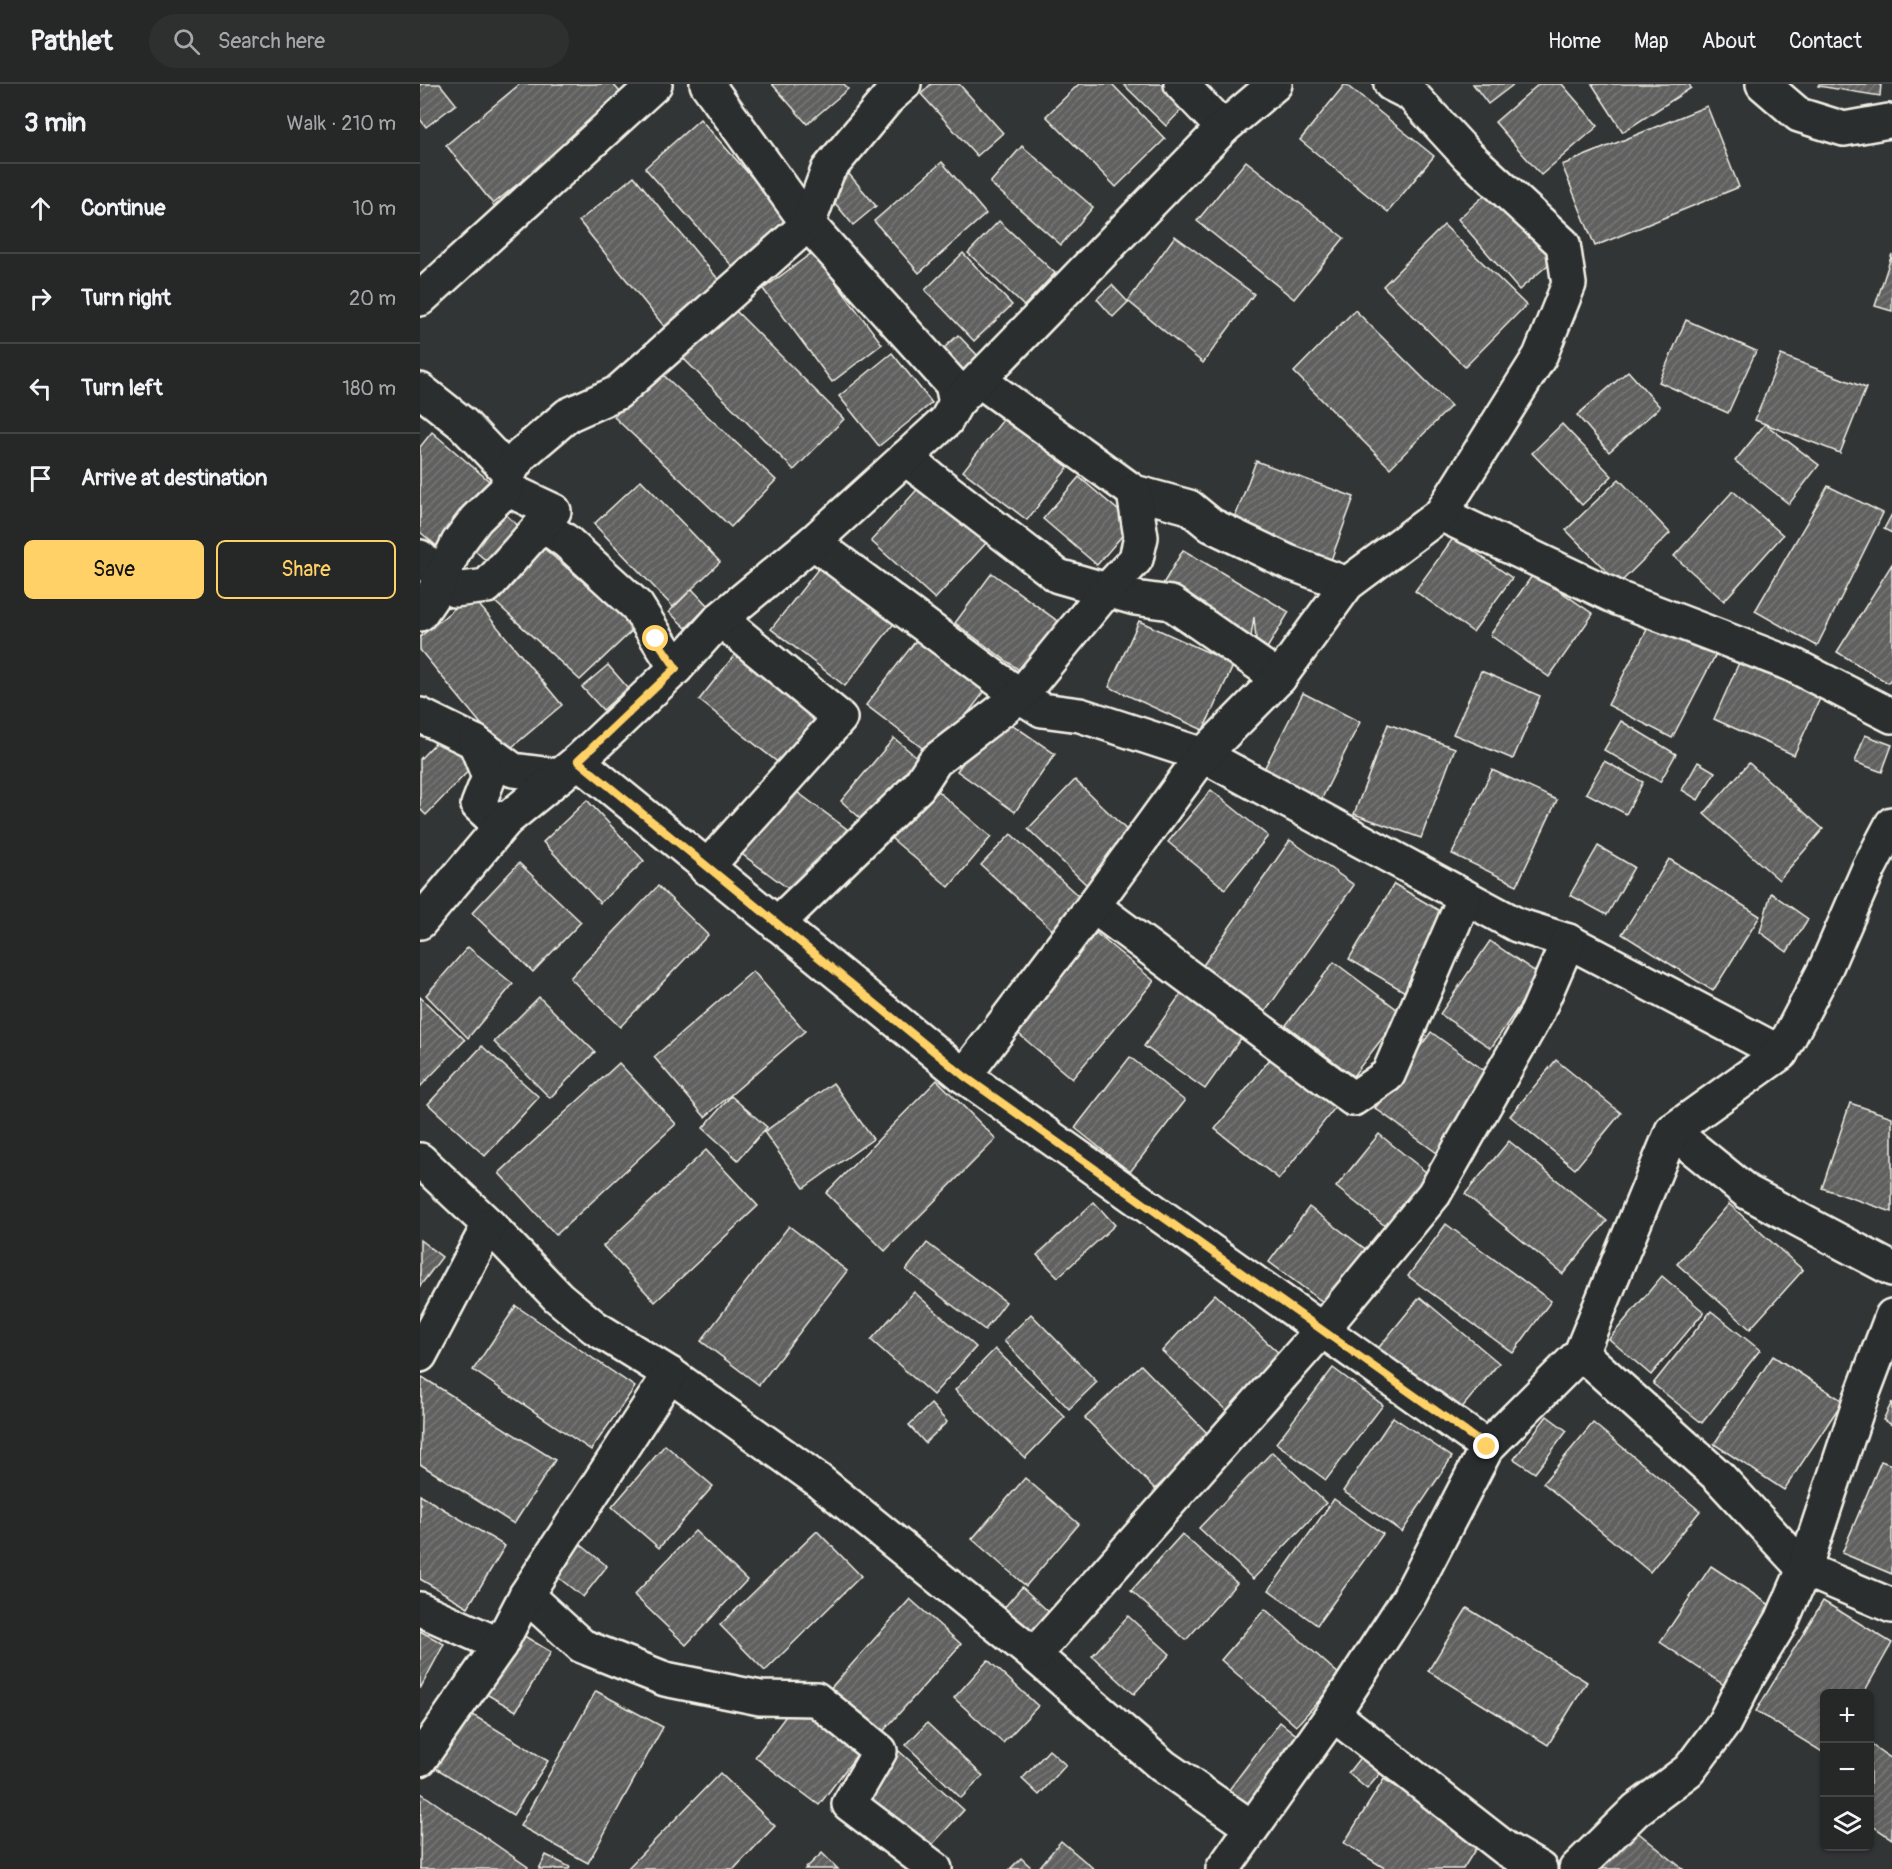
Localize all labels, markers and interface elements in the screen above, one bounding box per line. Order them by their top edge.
search box [149,14,569,68]
text: Pathlet [30,24,113,59]
icon: search [170,25,203,58]
text: Search here [218,27,325,55]
text: Home [1548,28,1601,55]
text: Map [1634,28,1669,55]
text: About [1702,28,1756,55]
text: Contact [1789,28,1862,55]
text: 3 min [24,107,86,139]
text: Walk · 210 m [287,111,396,136]
icon: ahead [24,192,57,225]
text: Continue [81,194,165,222]
text: 10 m [352,196,396,221]
icon: right [24,282,57,315]
text: Turn right [81,284,171,312]
text: 20 m [349,286,396,311]
icon: left [24,372,57,405]
text: Turn left [81,374,163,402]
text: 180 m [342,376,396,401]
icon: arrive [24,462,57,495]
text: Arrive at destination [81,464,267,492]
button: Save [24,540,204,599]
button: Share [216,540,396,599]
route start [642,625,668,651]
route end [1473,1433,1499,1459]
map controls [1820,1689,1874,1851]
button: + [1820,1689,1874,1743]
button: − [1820,1743,1874,1797]
button: layers [1820,1797,1874,1851]

